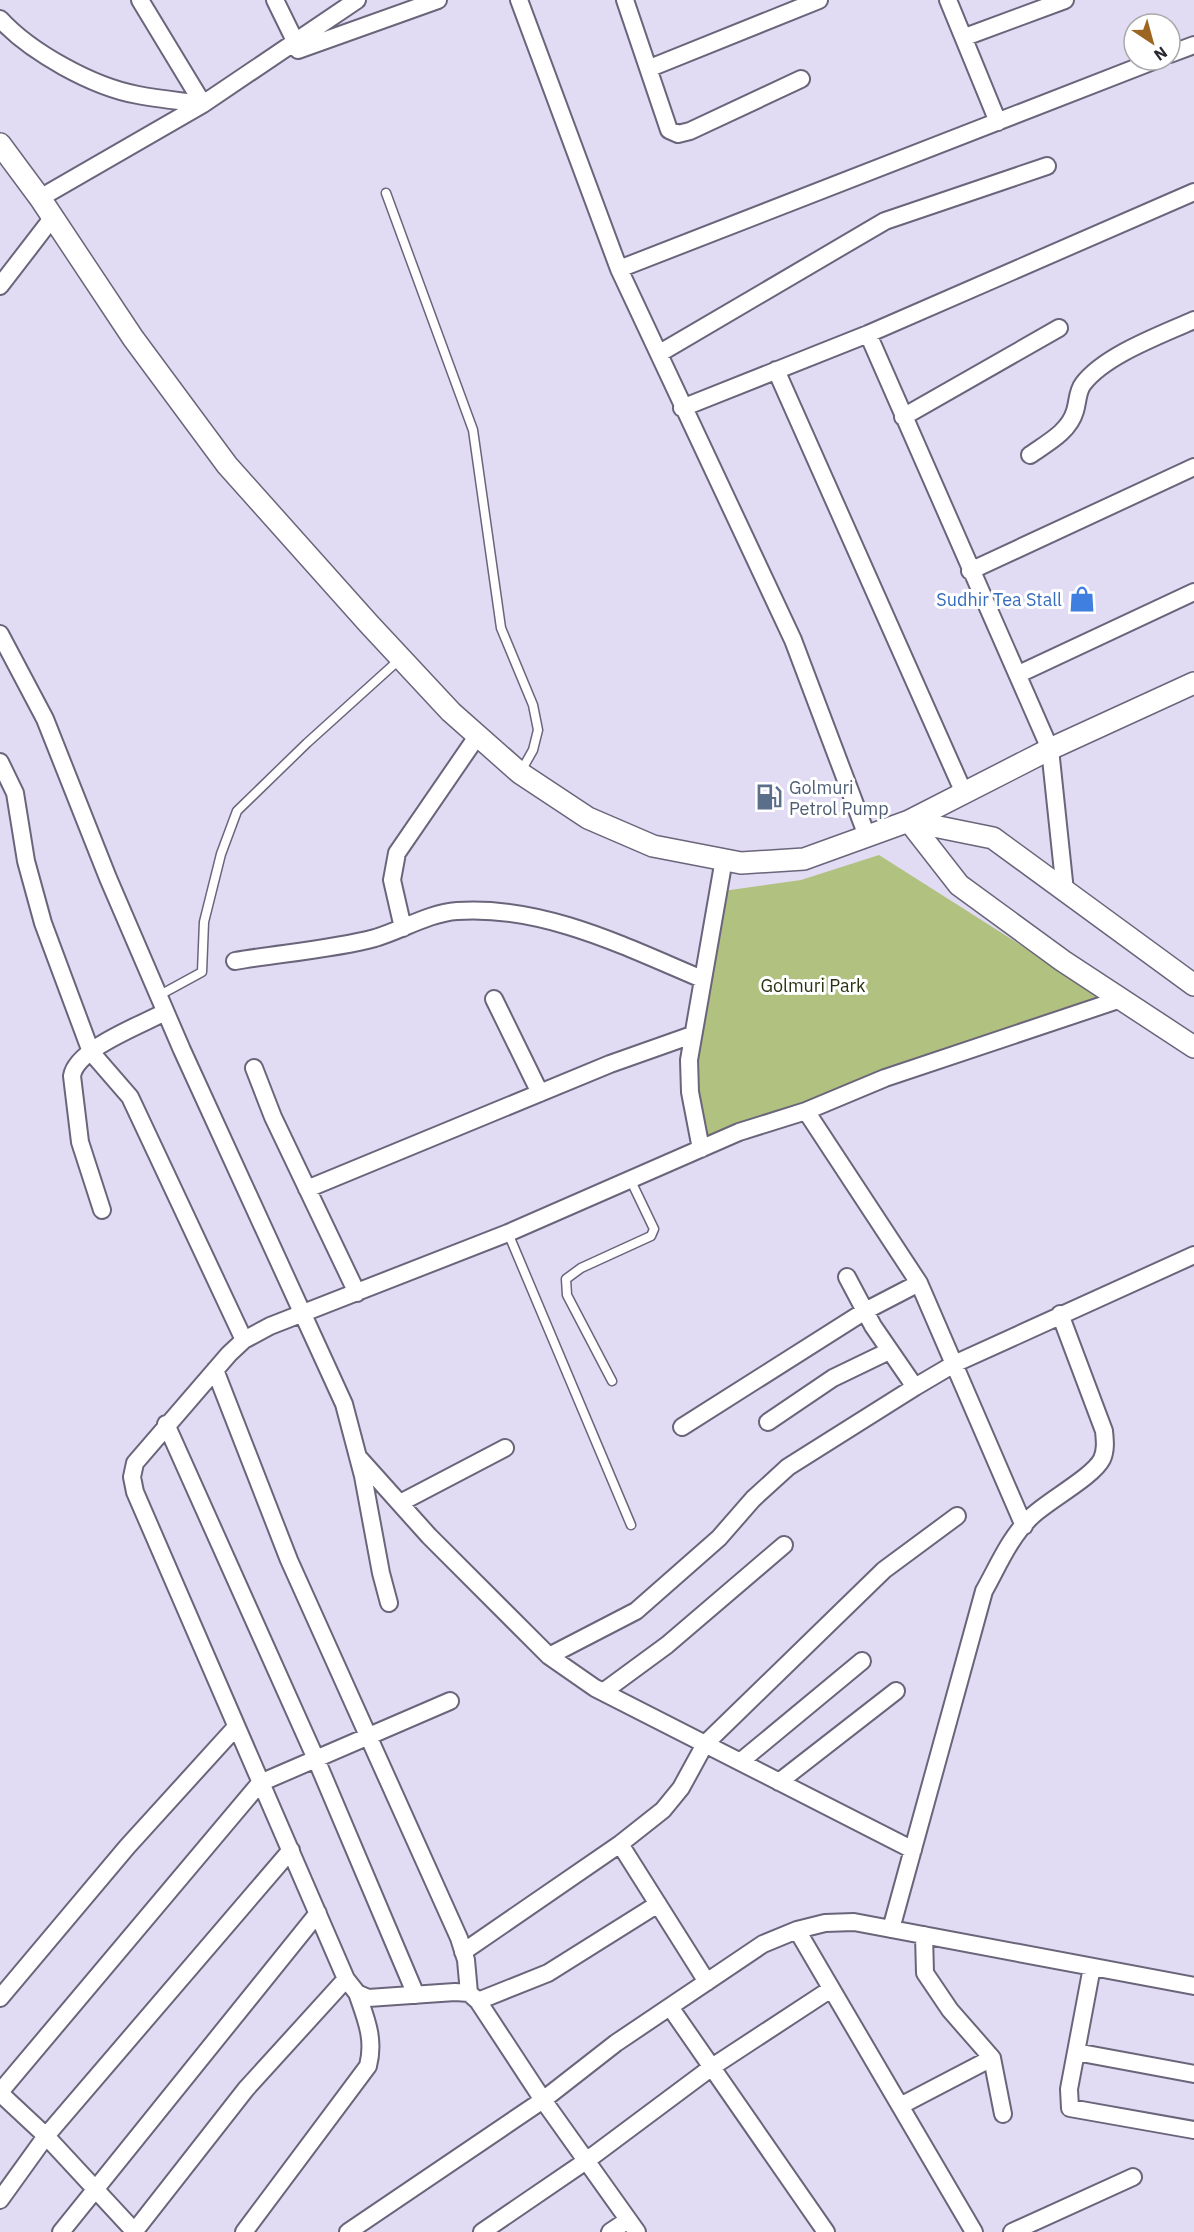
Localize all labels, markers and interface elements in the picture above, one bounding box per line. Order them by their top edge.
north arrow [1122,12,1182,72]
text: N [1150,43,1171,66]
shop icon: Sudhir Tea Stall [1067,584,1097,614]
place label: Sudhir Tea Stall [936,588,1062,611]
place label: Golmuri Petrol Pump [789,776,889,820]
fuel station icon: Golmuri Petrol Pump [754,782,784,812]
park label: Golmuri Park [760,974,866,997]

